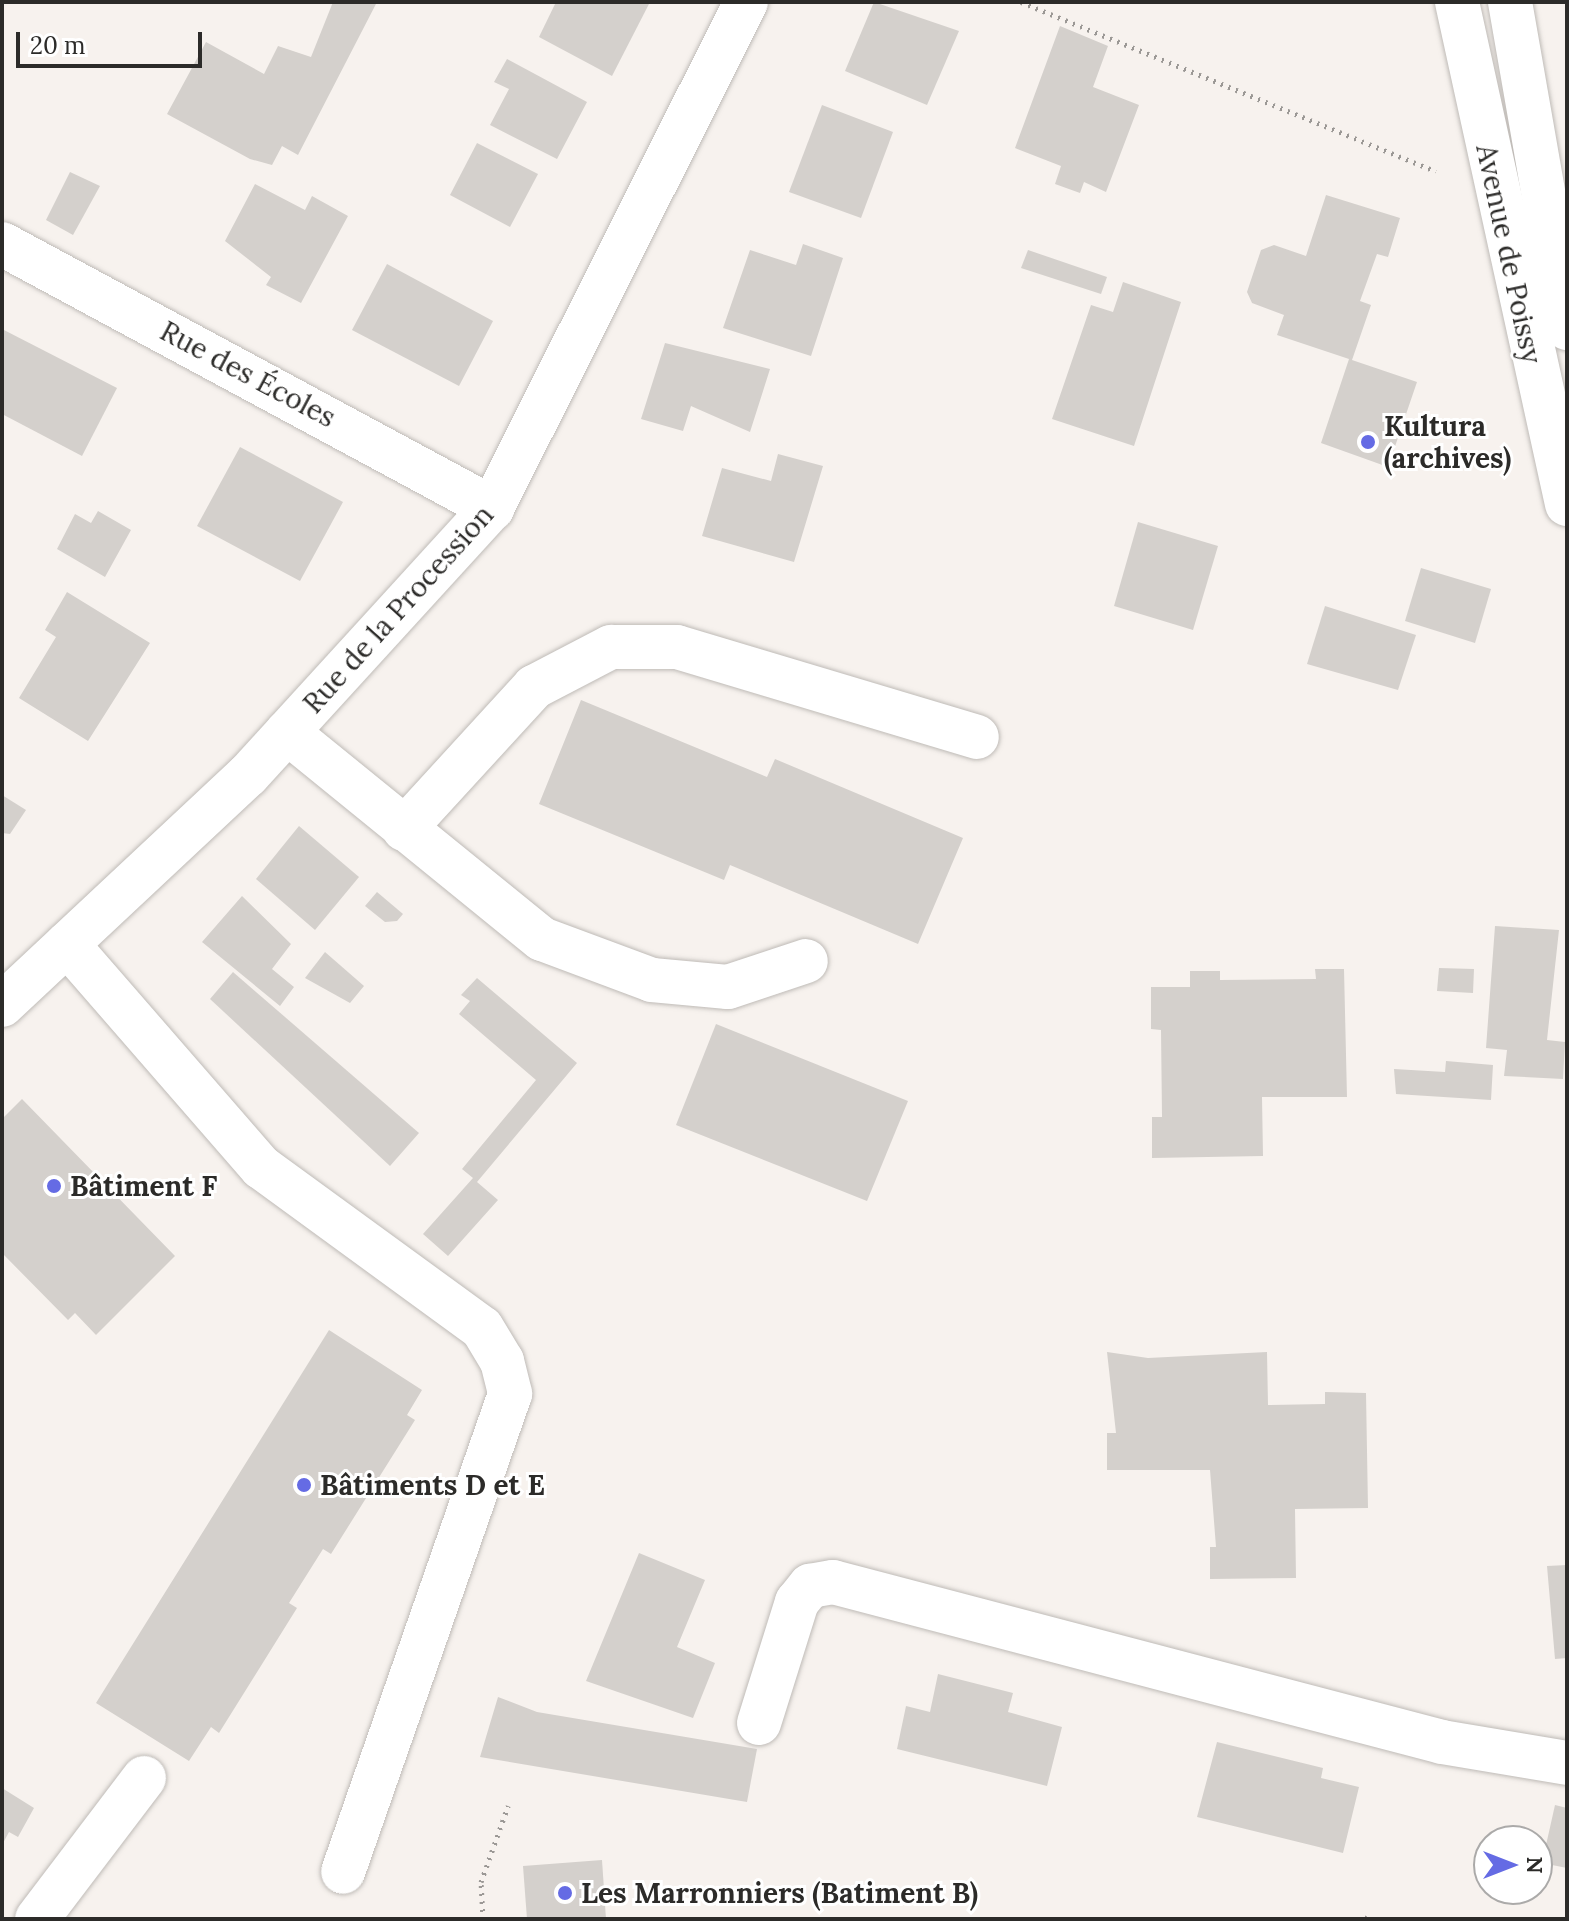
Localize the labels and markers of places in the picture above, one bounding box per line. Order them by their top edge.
place label: Kultura (archives) [1384,409,1511,475]
marker: Kultura (archives) [1359,433,1377,451]
place label: Bâtiment F [70,1169,217,1203]
marker: Bâtiment F [45,1177,63,1195]
place label: Bâtiments D et E [320,1468,545,1502]
marker: Bâtiments D et E [295,1476,313,1494]
place label: Les Marronniers (Batiment B) [581,1876,978,1910]
marker: Les Marronniers (Batiment B) [556,1884,574,1902]

